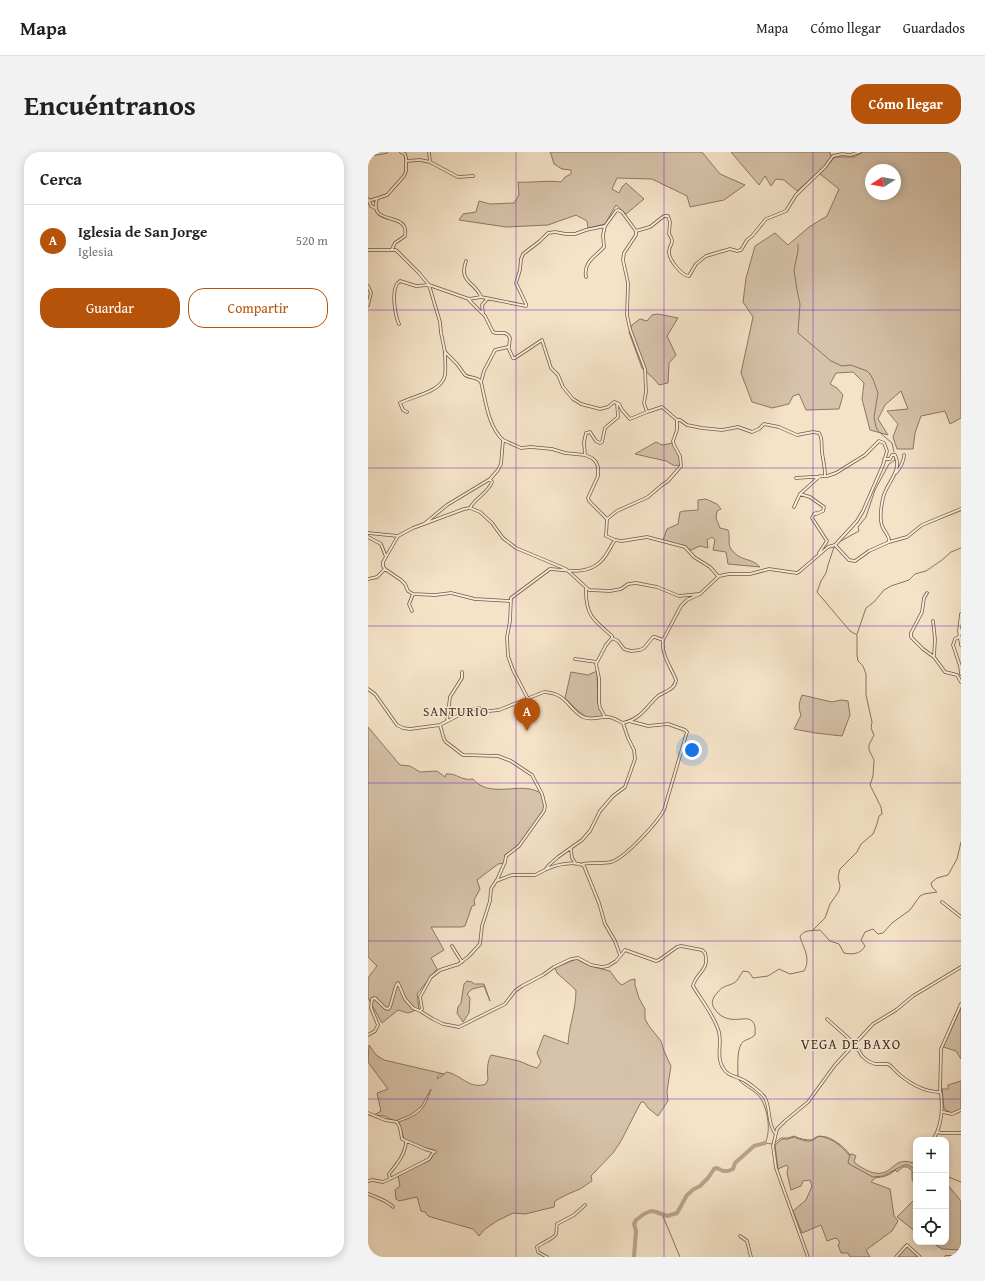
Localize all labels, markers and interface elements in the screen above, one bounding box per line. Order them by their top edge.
text: Mapa [20,14,67,42]
text: Mapa [756,18,788,38]
text: Cómo llegar [810,18,881,38]
text: Guardados [903,18,965,38]
text: Encuéntranos [24,84,196,125]
button: Cómo llegar [851,84,961,124]
north arrow [865,164,901,200]
text: Cerca [40,166,82,191]
text: Iglesia de San Jorge [78,221,207,242]
text: A [49,231,57,250]
text: 520 m [296,231,328,250]
text: Iglesia [78,242,113,261]
button: Guardar [40,288,180,328]
button: Compartir [188,288,328,328]
pin: A [514,698,540,731]
district label: SANTURIO [423,702,489,721]
your location [682,740,702,760]
district label: VEGA DE BAXO [801,1034,901,1054]
map controls [913,1137,949,1245]
button: + [913,1137,949,1173]
button: − [913,1173,949,1209]
button: locate [913,1209,949,1245]

